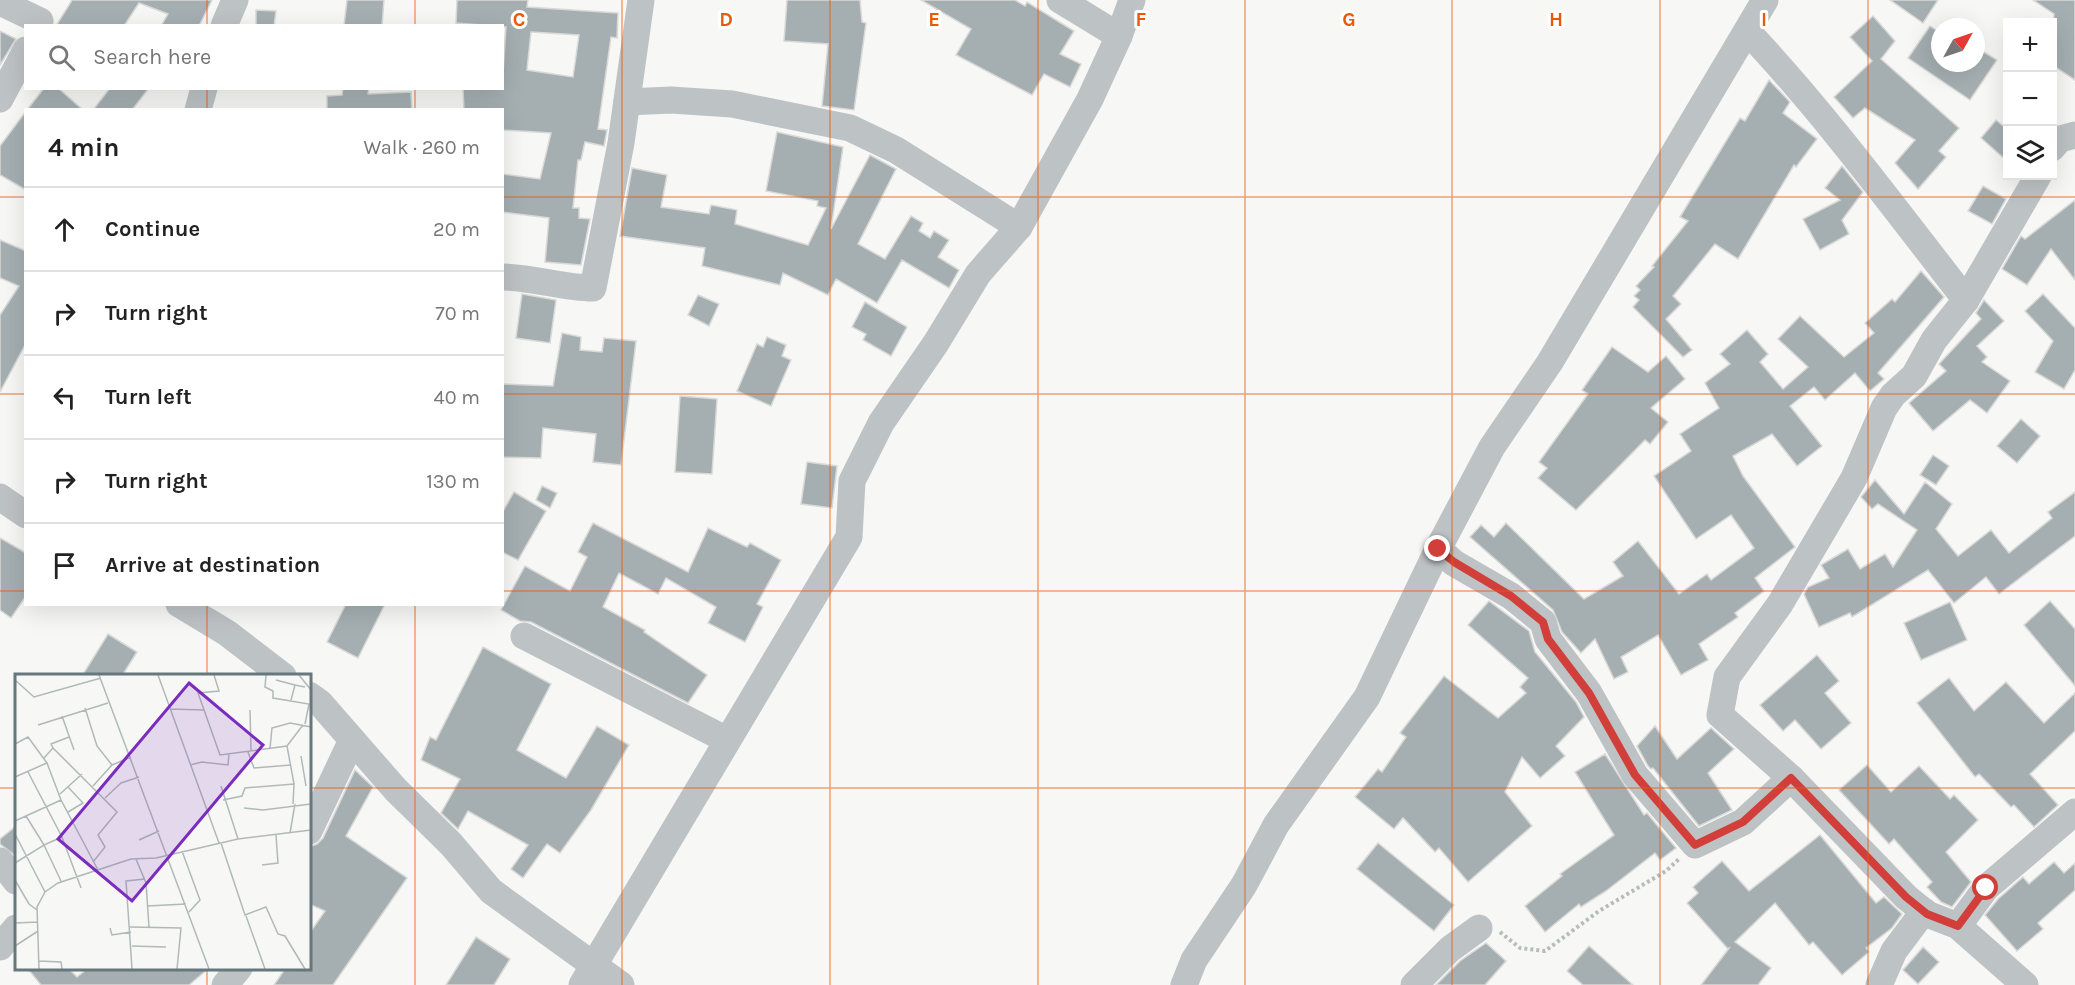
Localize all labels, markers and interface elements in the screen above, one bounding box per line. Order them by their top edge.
text: C [513,8,525,31]
text: D [719,8,733,31]
text: E [928,8,940,31]
text: F [1136,8,1147,31]
text: G [1342,8,1356,31]
text: H [1549,8,1563,31]
text: I [1761,8,1767,31]
north arrow [1931,18,1985,72]
map controls [2003,18,2057,180]
button: + [2003,18,2057,72]
search box [24,24,504,90]
icon: search [45,41,78,74]
text: Search here [93,44,211,70]
button: − [2003,72,2057,126]
button: layers [2003,126,2057,180]
text: 4 min [48,132,119,163]
text: Walk · 260 m [363,136,480,159]
icon: ahead [48,213,81,246]
text: Continue [105,216,200,242]
text: 20 m [433,218,480,241]
icon: right [48,297,81,330]
text: Turn right [105,300,208,326]
text: 70 m [435,302,480,325]
icon: left [48,381,81,414]
text: Turn left [105,384,192,410]
text: 40 m [434,386,480,409]
icon: right [48,465,81,498]
text: Turn right [105,468,208,494]
text: 130 m [426,470,480,493]
route end [1424,535,1450,561]
icon: arrive [48,549,81,582]
text: Arrive at destination [105,552,320,578]
inset map [15,674,310,970]
route start [1972,874,1998,900]

